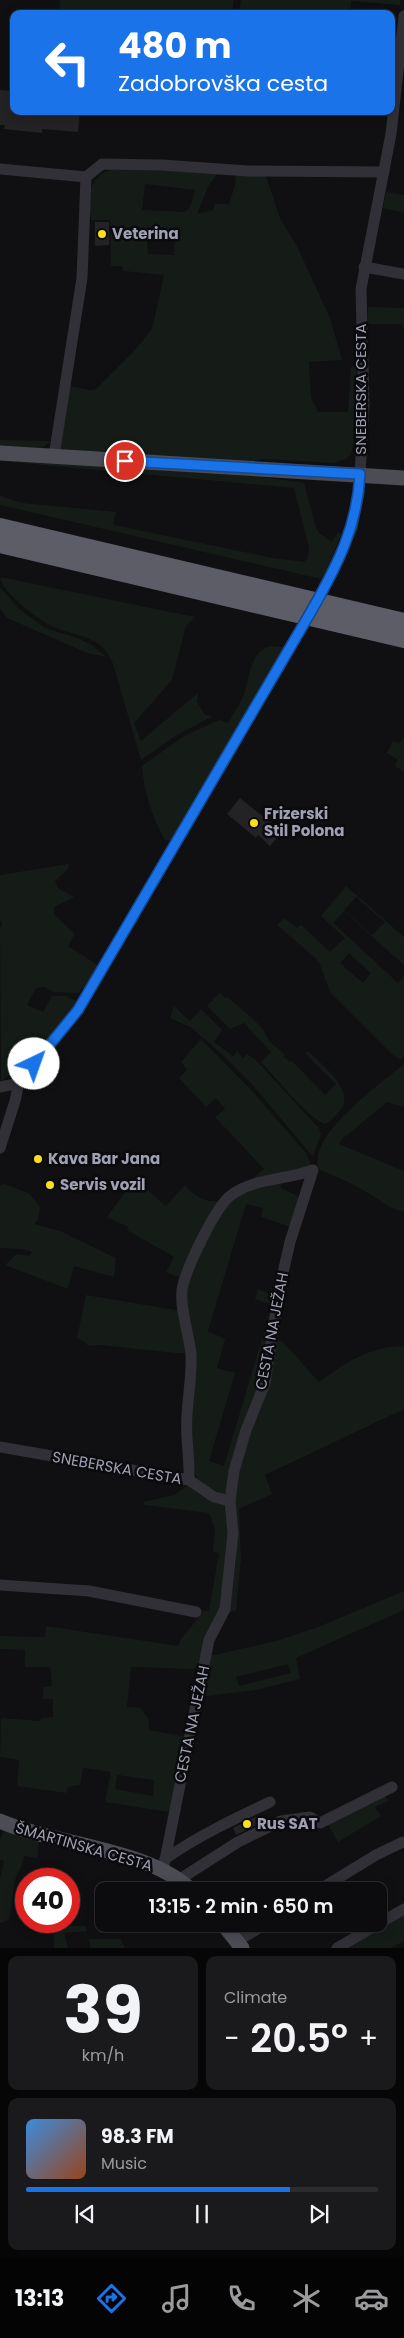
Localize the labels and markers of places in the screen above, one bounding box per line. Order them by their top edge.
place label: Veterina [112,223,179,244]
marker: Veterina [96,228,108,240]
pin [104,440,146,482]
place label: Frizerski Stil Polona [264,803,345,841]
marker: Frizerski Stil Polona [248,817,260,829]
place label: Kava Bar Jana [48,1148,160,1169]
marker: Kava Bar Jana [32,1153,44,1165]
place label: Servis vozil [60,1174,146,1195]
marker: Servis vozil [44,1179,56,1191]
place label: Rus SAT [257,1813,318,1834]
marker: Rus SAT [241,1818,253,1830]

